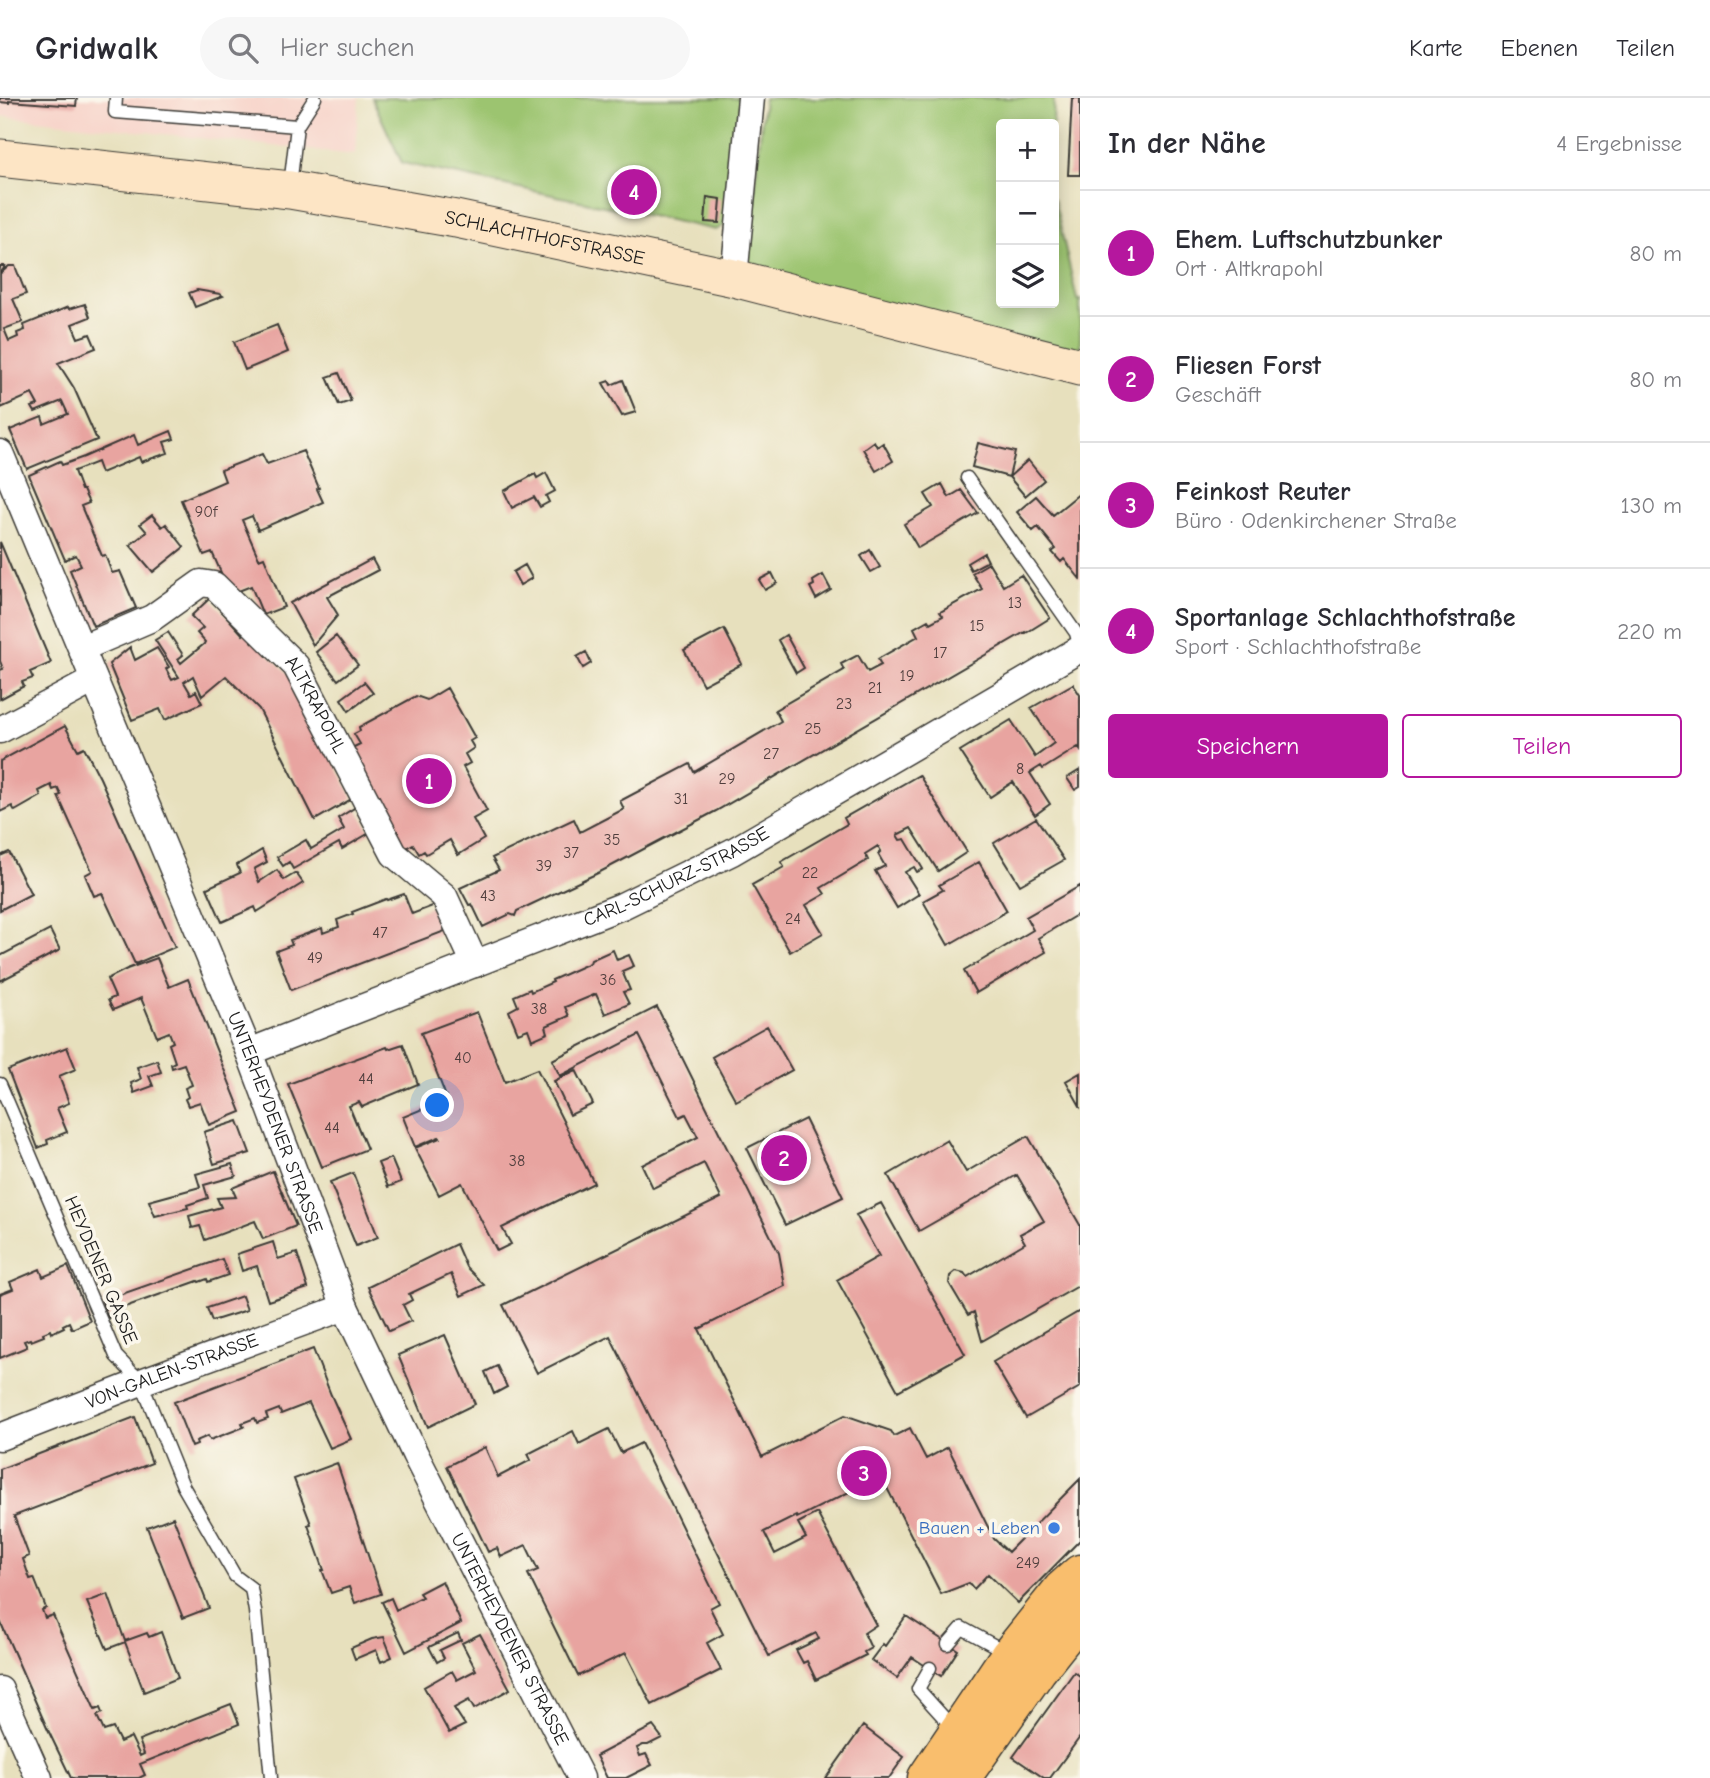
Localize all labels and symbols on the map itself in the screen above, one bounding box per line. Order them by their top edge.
pin: 4 [611,166,657,218]
street label: SCHLACHTHOFSTRASSE [443,206,647,270]
house number: 90f [195,503,219,521]
house number: 13 [1008,594,1022,612]
house number: 15 [969,617,985,635]
house number: 17 [933,644,947,662]
street label: ALTKRAPOHL [281,651,351,758]
house number: 19 [900,667,914,685]
house number: 21 [868,679,882,697]
house number: 23 [836,695,852,713]
house number: 25 [804,720,822,738]
house number: 27 [763,745,779,763]
pin: 1 [406,755,452,807]
house number: 8 [1016,760,1024,778]
house number: 29 [719,770,735,788]
house number: 31 [674,790,688,808]
street label: CARL-SCHURZ-STRASSE [580,822,773,931]
house number: 35 [604,831,620,849]
house number: 37 [563,844,579,862]
house number: 39 [536,857,552,875]
house number: 22 [802,864,818,882]
house number: 43 [480,887,496,905]
house number: 24 [785,910,801,928]
house number: 47 [372,924,388,942]
house number: 49 [307,949,323,967]
house number: 36 [600,971,616,989]
house number: 38 [531,1000,547,1018]
street label: UNTERHEYDENER STRASSE [223,1009,327,1236]
house number: 40 [454,1049,472,1067]
house number: 44 [358,1070,374,1088]
your location [420,1088,454,1122]
house number: 44 [324,1119,340,1137]
pin: 2 [761,1132,807,1184]
house number: 38 [509,1152,525,1170]
street label: HEYDENER GASSE [60,1193,142,1347]
street label: VON-GALEN-STRASSE [82,1329,261,1414]
pin: 3 [841,1447,887,1499]
place label: Bauen + Leben [919,1517,1040,1539]
marker: Bauen + Leben [1046,1520,1062,1536]
street label: UNTERHEYDENER STRASSE [446,1529,573,1749]
house number: 249 [1016,1554,1040,1572]

